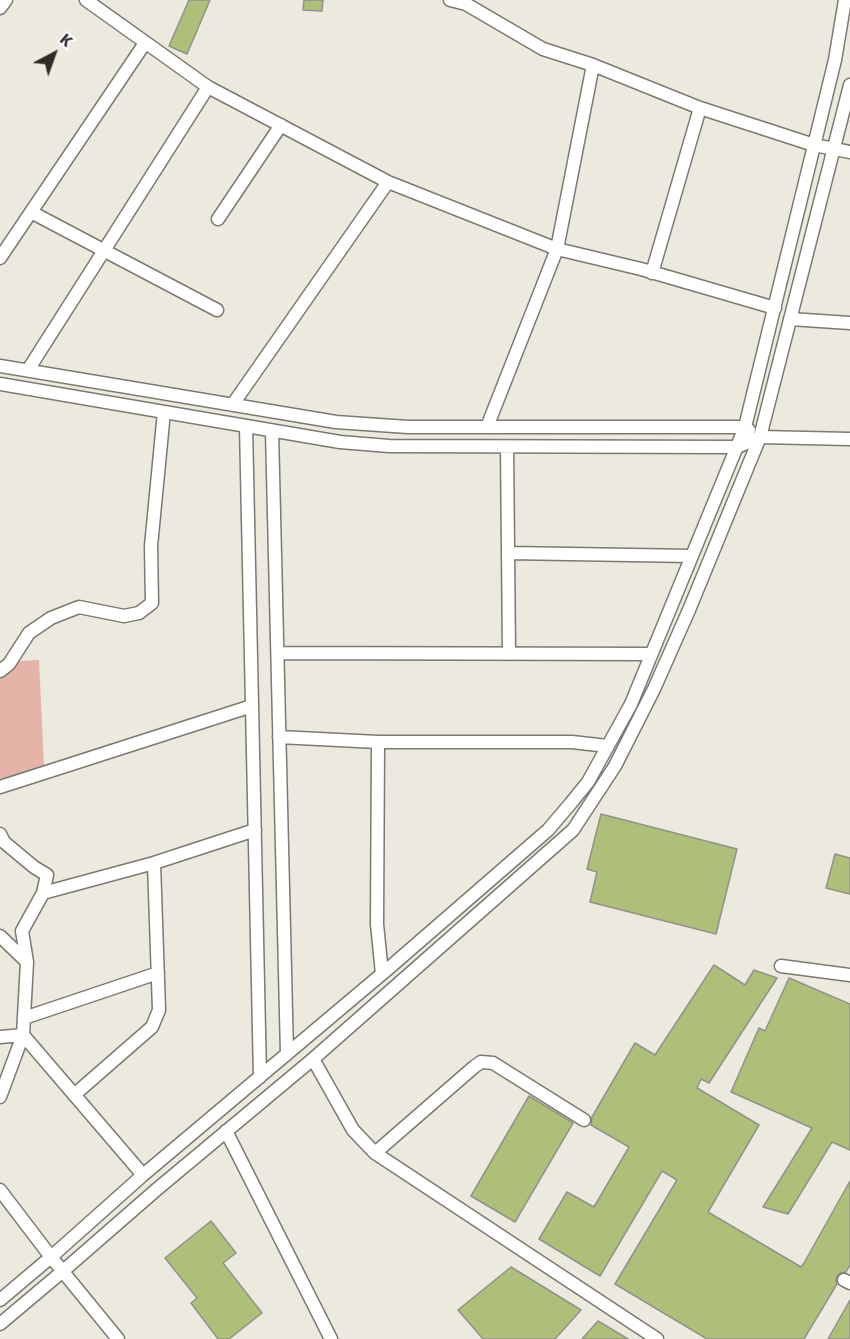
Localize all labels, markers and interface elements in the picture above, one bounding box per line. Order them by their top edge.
north arrow [24,24,84,84]
text: K [56,30,76,51]

